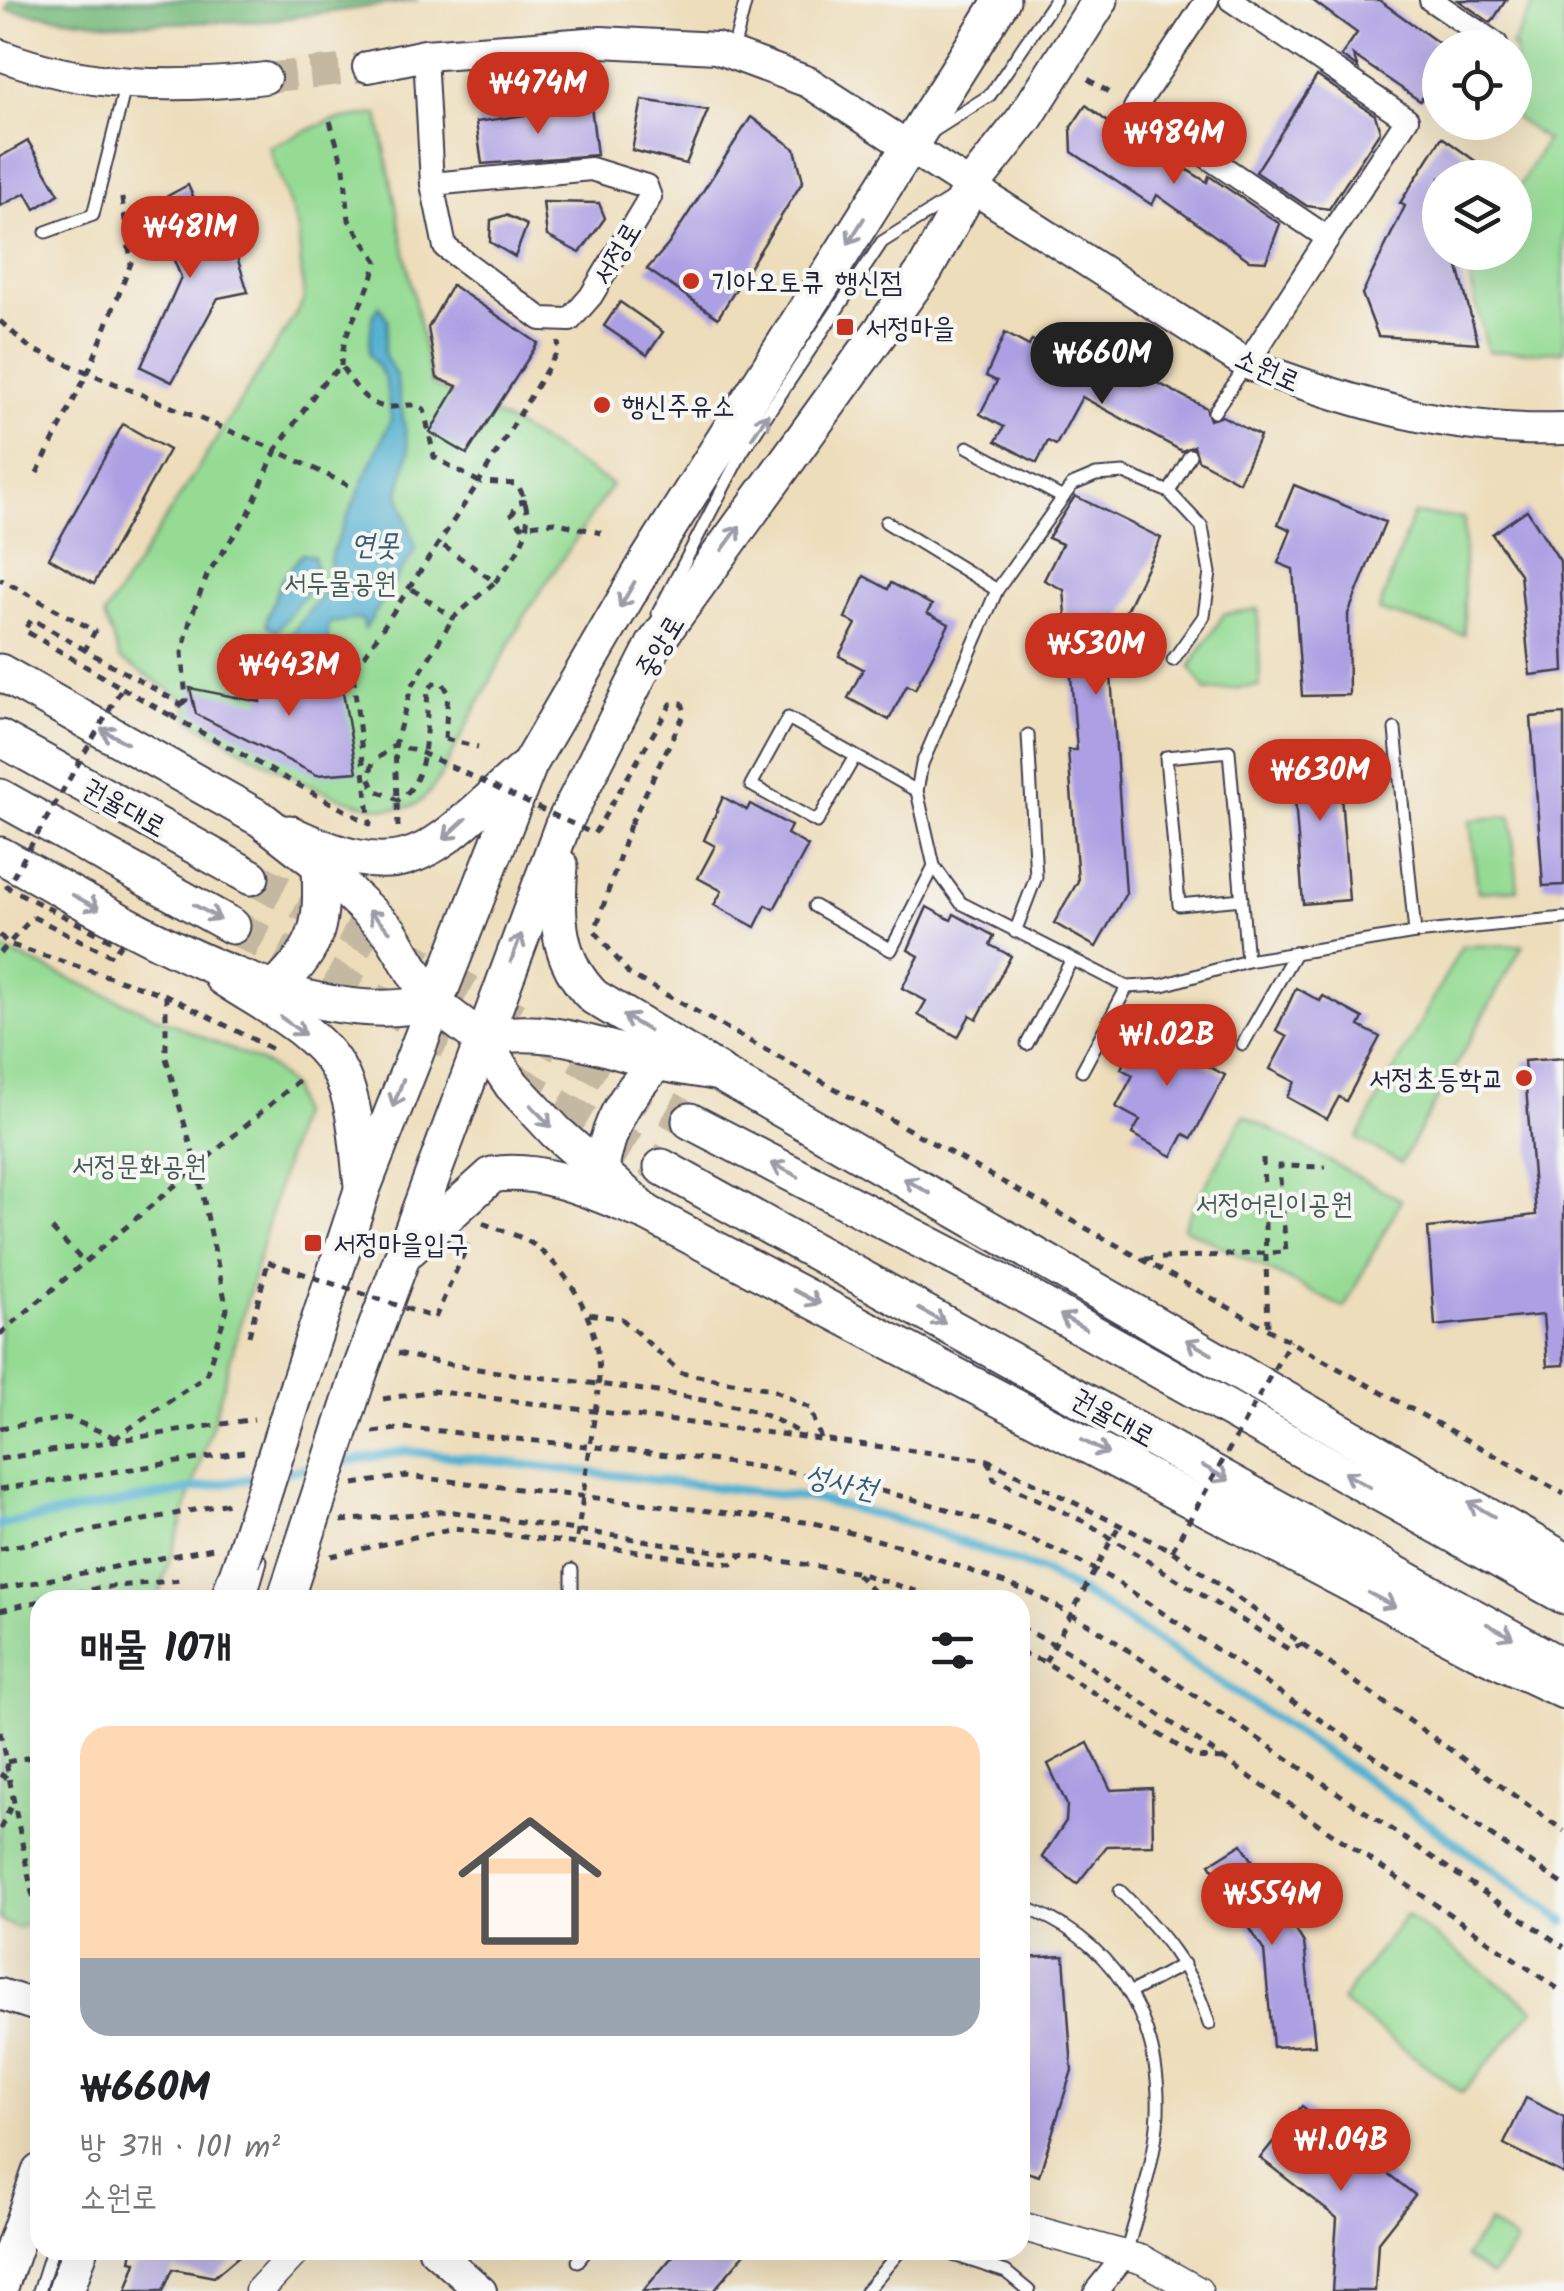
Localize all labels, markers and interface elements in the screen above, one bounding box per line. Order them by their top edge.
map controls [1422,30,1532,270]
button: locate [1422,30,1532,140]
pin: ₩474M [468,52,608,137]
text: ₩474M [489,59,587,110]
pin: ₩984M [1104,102,1244,187]
text: ₩984M [1124,109,1224,160]
button: layers [1422,160,1532,270]
pin: ₩481M [120,196,260,281]
text: ₩481M [143,203,237,254]
street label: 서정로 [581,214,655,295]
one-way arrow [846,216,866,245]
place label: 기아오토큐 행신점 [711,261,902,306]
marker: 기아오토큐 행신점 [680,270,702,292]
place label: 서정마을 [865,307,955,352]
marker: 서정마을 [834,316,856,338]
pin: ₩660M [1032,322,1172,407]
text: ₩660M [1052,329,1152,380]
street label: 소원로 [1227,337,1307,406]
place label: 행신주유소 [622,385,735,430]
marker: 행신주유소 [591,394,613,416]
one-way arrow [749,412,770,440]
water label: 연못 [351,522,400,570]
one-way arrow [721,525,742,553]
park label: 서두물공원 [284,562,396,607]
one-way arrow [617,580,637,609]
street label: 중앙로 [624,607,698,688]
pin: ₩530M [1026,613,1166,698]
text: ₩530M [1047,620,1145,671]
pin: ₩443M [219,634,359,719]
text: ₩443M [239,641,339,692]
one-way arrow [100,726,129,746]
pin: ₩630M [1250,739,1390,824]
text: ₩630M [1270,746,1370,797]
street label: 권율대로 [73,768,174,851]
one-way arrow [443,817,468,840]
one-way arrow [70,892,100,912]
one-way arrow [192,903,222,923]
one-way arrow [367,909,391,933]
one-way arrow [508,933,526,964]
pin: ₩1.02B [1086,1004,1248,1089]
text: ₩1.02B [1119,1011,1215,1062]
one-way arrow [622,1013,651,1033]
one-way arrow [279,1015,306,1036]
place label: 서정초등학교 [1369,1058,1504,1103]
marker: 서정초등학교 [1513,1067,1535,1089]
one-way arrow [388,1077,406,1108]
one-way arrow [529,1103,552,1128]
park label: 서정문화공원 [71,1145,207,1190]
one-way arrow [771,1160,801,1179]
one-way arrow [903,1175,932,1195]
park label: 서정어린이공원 [1195,1183,1353,1228]
place label: 서정마을입구 [333,1223,468,1268]
marker: 서정마을입구 [302,1232,324,1254]
one-way arrow [792,1288,821,1307]
one-way arrow [916,1306,946,1326]
one-way arrow [1058,1312,1088,1332]
one-way arrow [1185,1336,1215,1356]
street label: 권율대로 [1062,1378,1163,1461]
one-way arrow [1080,1438,1110,1457]
water label: 성사천 [800,1453,884,1516]
one-way arrow [1201,1464,1230,1484]
one-way arrow [1342,1470,1372,1490]
one-way arrow [1467,1499,1496,1519]
one-way arrow [1367,1590,1397,1610]
text: 매물 10개 [80,1617,232,1684]
one-way arrow [1485,1622,1514,1642]
icon: filters [925,1623,980,1678]
icon: home [440,1791,620,1971]
pin: ₩554M [1202,1863,1342,1948]
text: ₩554M [1223,1870,1321,1921]
text: ₩660M [80,2056,210,2123]
pin: ₩1.04B [1260,2109,1422,2194]
text: ₩1.04B [1294,2116,1388,2167]
text: 방 3개 · 101 m² [80,2123,280,2174]
text: 소원로 [80,2174,157,2225]

